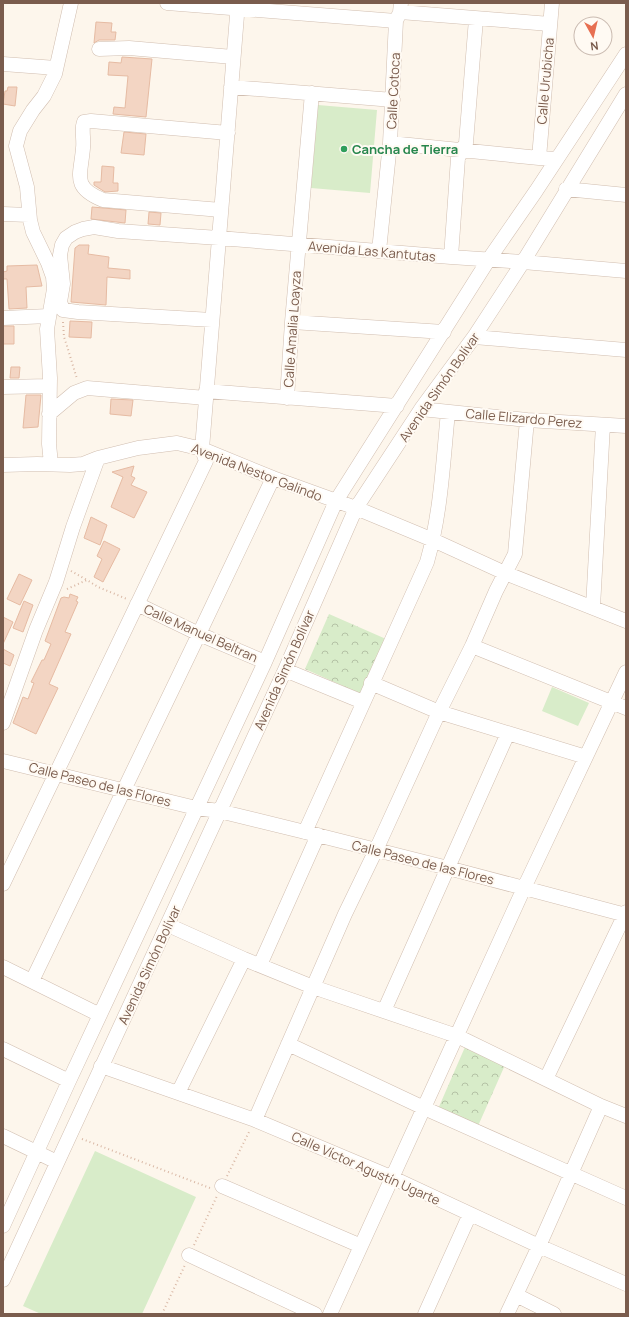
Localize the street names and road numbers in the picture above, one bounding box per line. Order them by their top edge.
street label: Calle Urubicha [532,37,558,125]
street label: Calle Cotoca [382,52,404,130]
street label: Avenida Las Kantutas [308,236,437,266]
street label: Calle Amalia Loayza [279,270,305,388]
street label: Avenida Simón Bolívar [394,328,484,445]
street label: Calle Elizardo Perez [465,404,583,432]
street label: Avenida Nestor Galindo [189,439,325,505]
street label: Calle Manuel Beltran [141,600,261,666]
street label: Avenida Simón Bolívar [249,607,319,733]
street label: Calle Paseo de las Flores [27,758,173,810]
street label: Calle Paseo de las Flores [350,836,496,888]
street label: Avenida Simón Bolívar [113,902,185,1028]
street label: Calle Víctor Agustín Ugarte [289,1127,443,1209]

